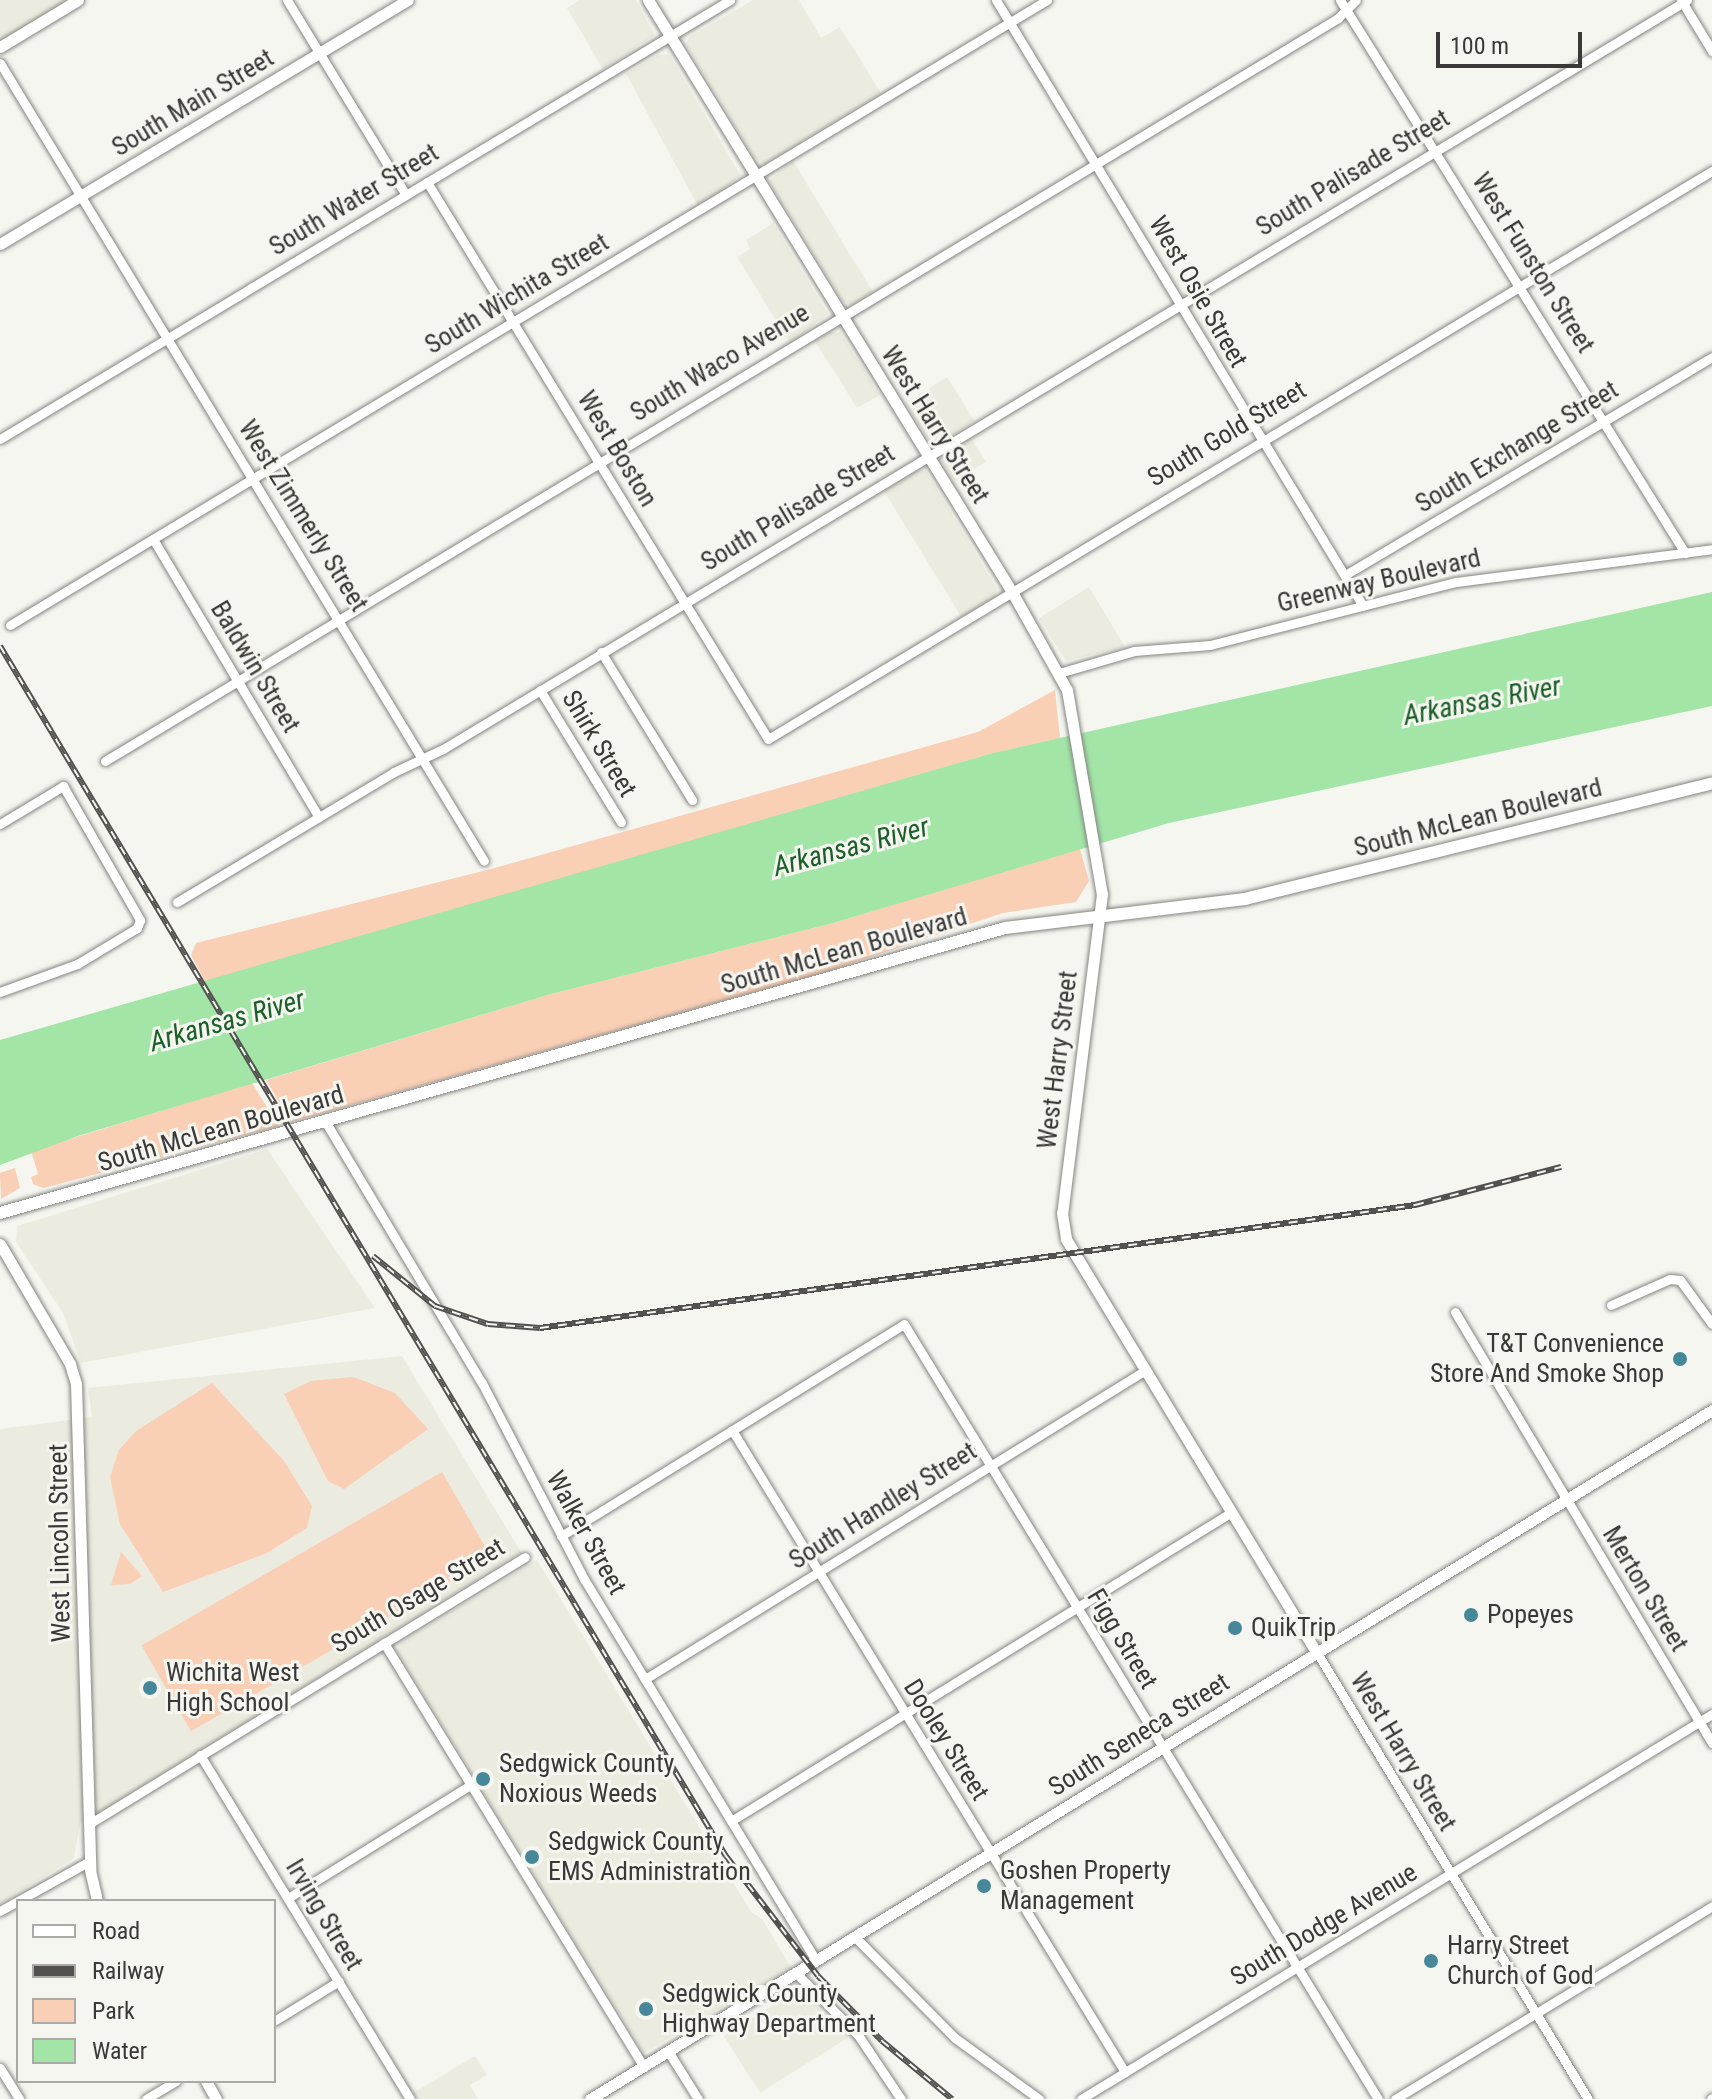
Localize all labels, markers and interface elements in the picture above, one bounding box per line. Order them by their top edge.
scale bar [1440,16,1586,66]
text: 100 m [1450,32,1509,60]
street label: South Main Street [107,43,279,163]
street label: South Palisade Street [1251,103,1455,243]
street label: South Water Street [264,137,444,263]
street label: West Funston Street [1465,167,1601,359]
street label: West Osie Street [1142,211,1254,373]
street label: South Wichita Street [420,227,614,361]
street label: South Waco Avenue [625,297,815,429]
street label: West Harry Street [874,341,996,509]
street label: South Gold Street [1142,374,1312,494]
street label: South Exchange Street [1410,374,1624,520]
street label: West Boston [570,386,664,512]
street label: West Zimmerly Street [232,415,374,617]
street label: South Palisade Street [696,438,900,578]
street label: Greenway Boulevard [1274,542,1484,620]
street label: Baldwin Street [204,596,306,738]
water label: Arkansas River [1400,669,1564,733]
street label: Shirk Street [555,685,643,803]
street label: South McLean Boulevard [1351,772,1605,864]
water label: Arkansas River [770,810,932,884]
street label: South McLean Boulevard [717,901,971,1001]
street label: West Harry Street [1032,969,1084,1151]
water label: Arkansas River [146,983,308,1059]
street label: South McLean Boulevard [94,1079,348,1179]
place label: T&T Convenience Store And Smoke Shop [1430,1328,1664,1390]
marker: T&T Convenience Store And Smoke Shop [1671,1350,1689,1368]
street label: South Handley Street [784,1436,982,1576]
street label: West Lincoln Street [43,1443,77,1643]
street label: Walker Street [539,1466,633,1600]
street label: Merton Street [1595,1521,1695,1657]
street label: South Osage Street [325,1532,511,1660]
street label: Figg Street [1080,1583,1164,1695]
place label: Popeyes [1487,1599,1574,1631]
marker: Popeyes [1462,1606,1480,1624]
place label: QuikTrip [1251,1612,1336,1644]
marker: QuikTrip [1226,1619,1244,1637]
place label: Wichita West High School [166,1657,300,1718]
street label: South Seneca Street [1043,1667,1235,1803]
street label: West Harry Street [1343,1667,1463,1837]
street label: Dooley Street [897,1674,995,1806]
marker: Wichita West High School [141,1679,159,1697]
place label: Sedgwick County Noxious Weeds [499,1748,674,1810]
marker: Sedgwick County Noxious Weeds [474,1770,492,1788]
place label: Sedgwick County EMS Administration [548,1826,751,1888]
marker: Sedgwick County EMS Administration [523,1848,541,1866]
street label: Irving Street [279,1854,369,1976]
place label: Goshen Property Management [1000,1855,1171,1916]
street label: South Dodge Avenue [1225,1857,1423,1993]
marker: Goshen Property Management [975,1877,993,1895]
legend [16,1899,276,2083]
text: Road [92,1917,140,1945]
place label: Harry Street Church of God [1447,1930,1594,1992]
marker: Harry Street Church of God [1422,1952,1440,1970]
text: Railway [92,1957,164,1985]
place label: Sedgwick County Highway Department [662,1978,876,2040]
text: Park [92,1997,135,2025]
marker: Sedgwick County Highway Department [637,2000,655,2018]
text: Water [92,2037,147,2065]

